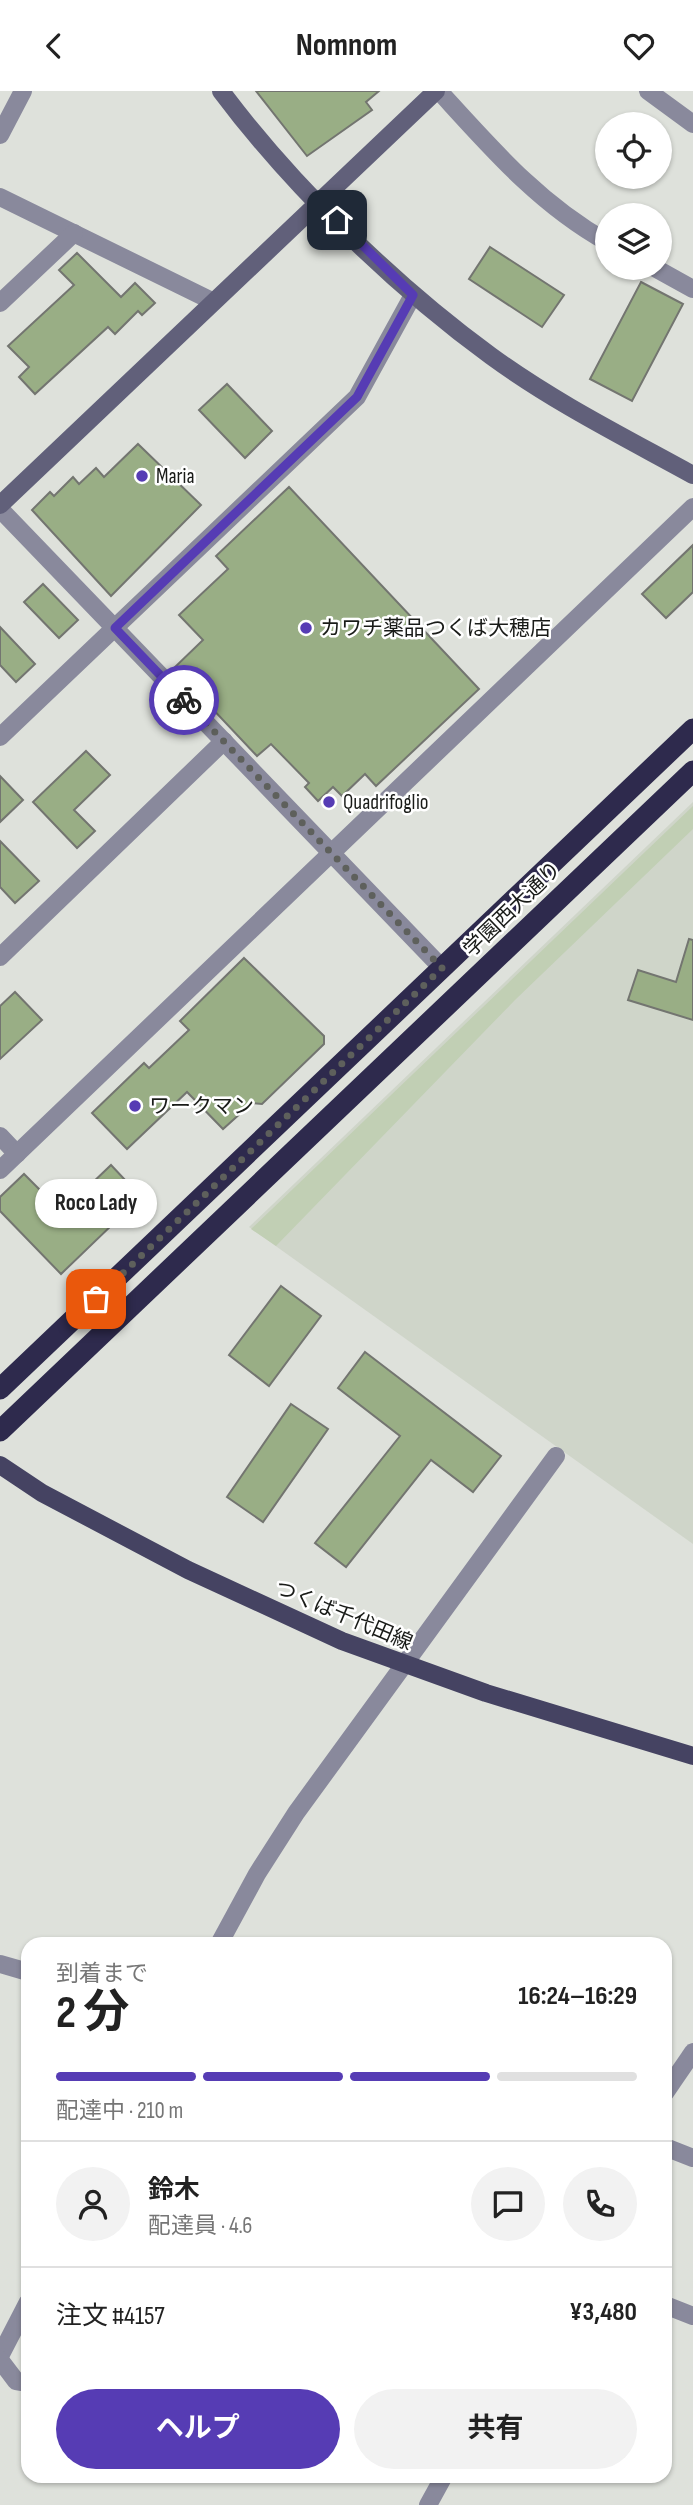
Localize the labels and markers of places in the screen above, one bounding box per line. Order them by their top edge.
pin [307,190,367,250]
place label: Maria [156,464,195,489]
marker: Maria [134,468,150,484]
place label: カワチ薬品つくば大穂店 [320,616,551,641]
marker: カワチ薬品つくば大穂店 [298,620,314,636]
place label: Quadrifoglio [343,790,429,815]
marker: Quadrifoglio [321,794,337,810]
place label: ワークマン [149,1094,254,1119]
marker: ワークマン [127,1098,143,1114]
callout: Roco Lady [35,1180,157,1229]
pin [66,1269,126,1329]

